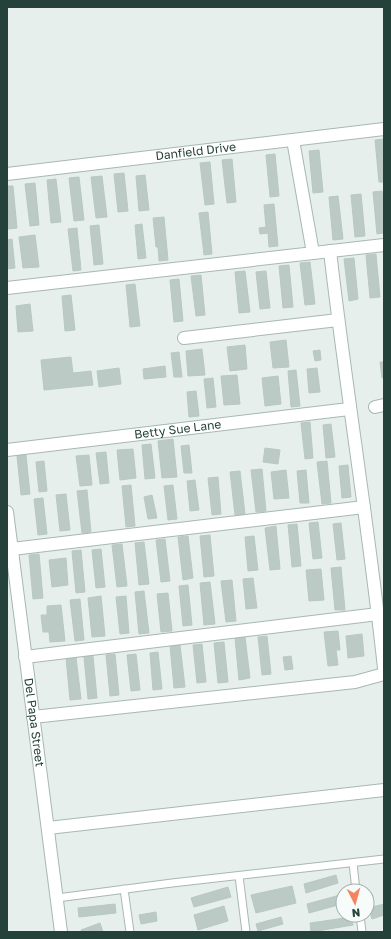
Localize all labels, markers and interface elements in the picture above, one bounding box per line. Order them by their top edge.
street label: Danfield Drive [154,139,237,163]
street label: Betty Sue Lane [133,416,222,442]
street label: Del Papa Street [21,677,48,768]
north arrow [335,883,375,923]
text: N [351,907,361,920]

